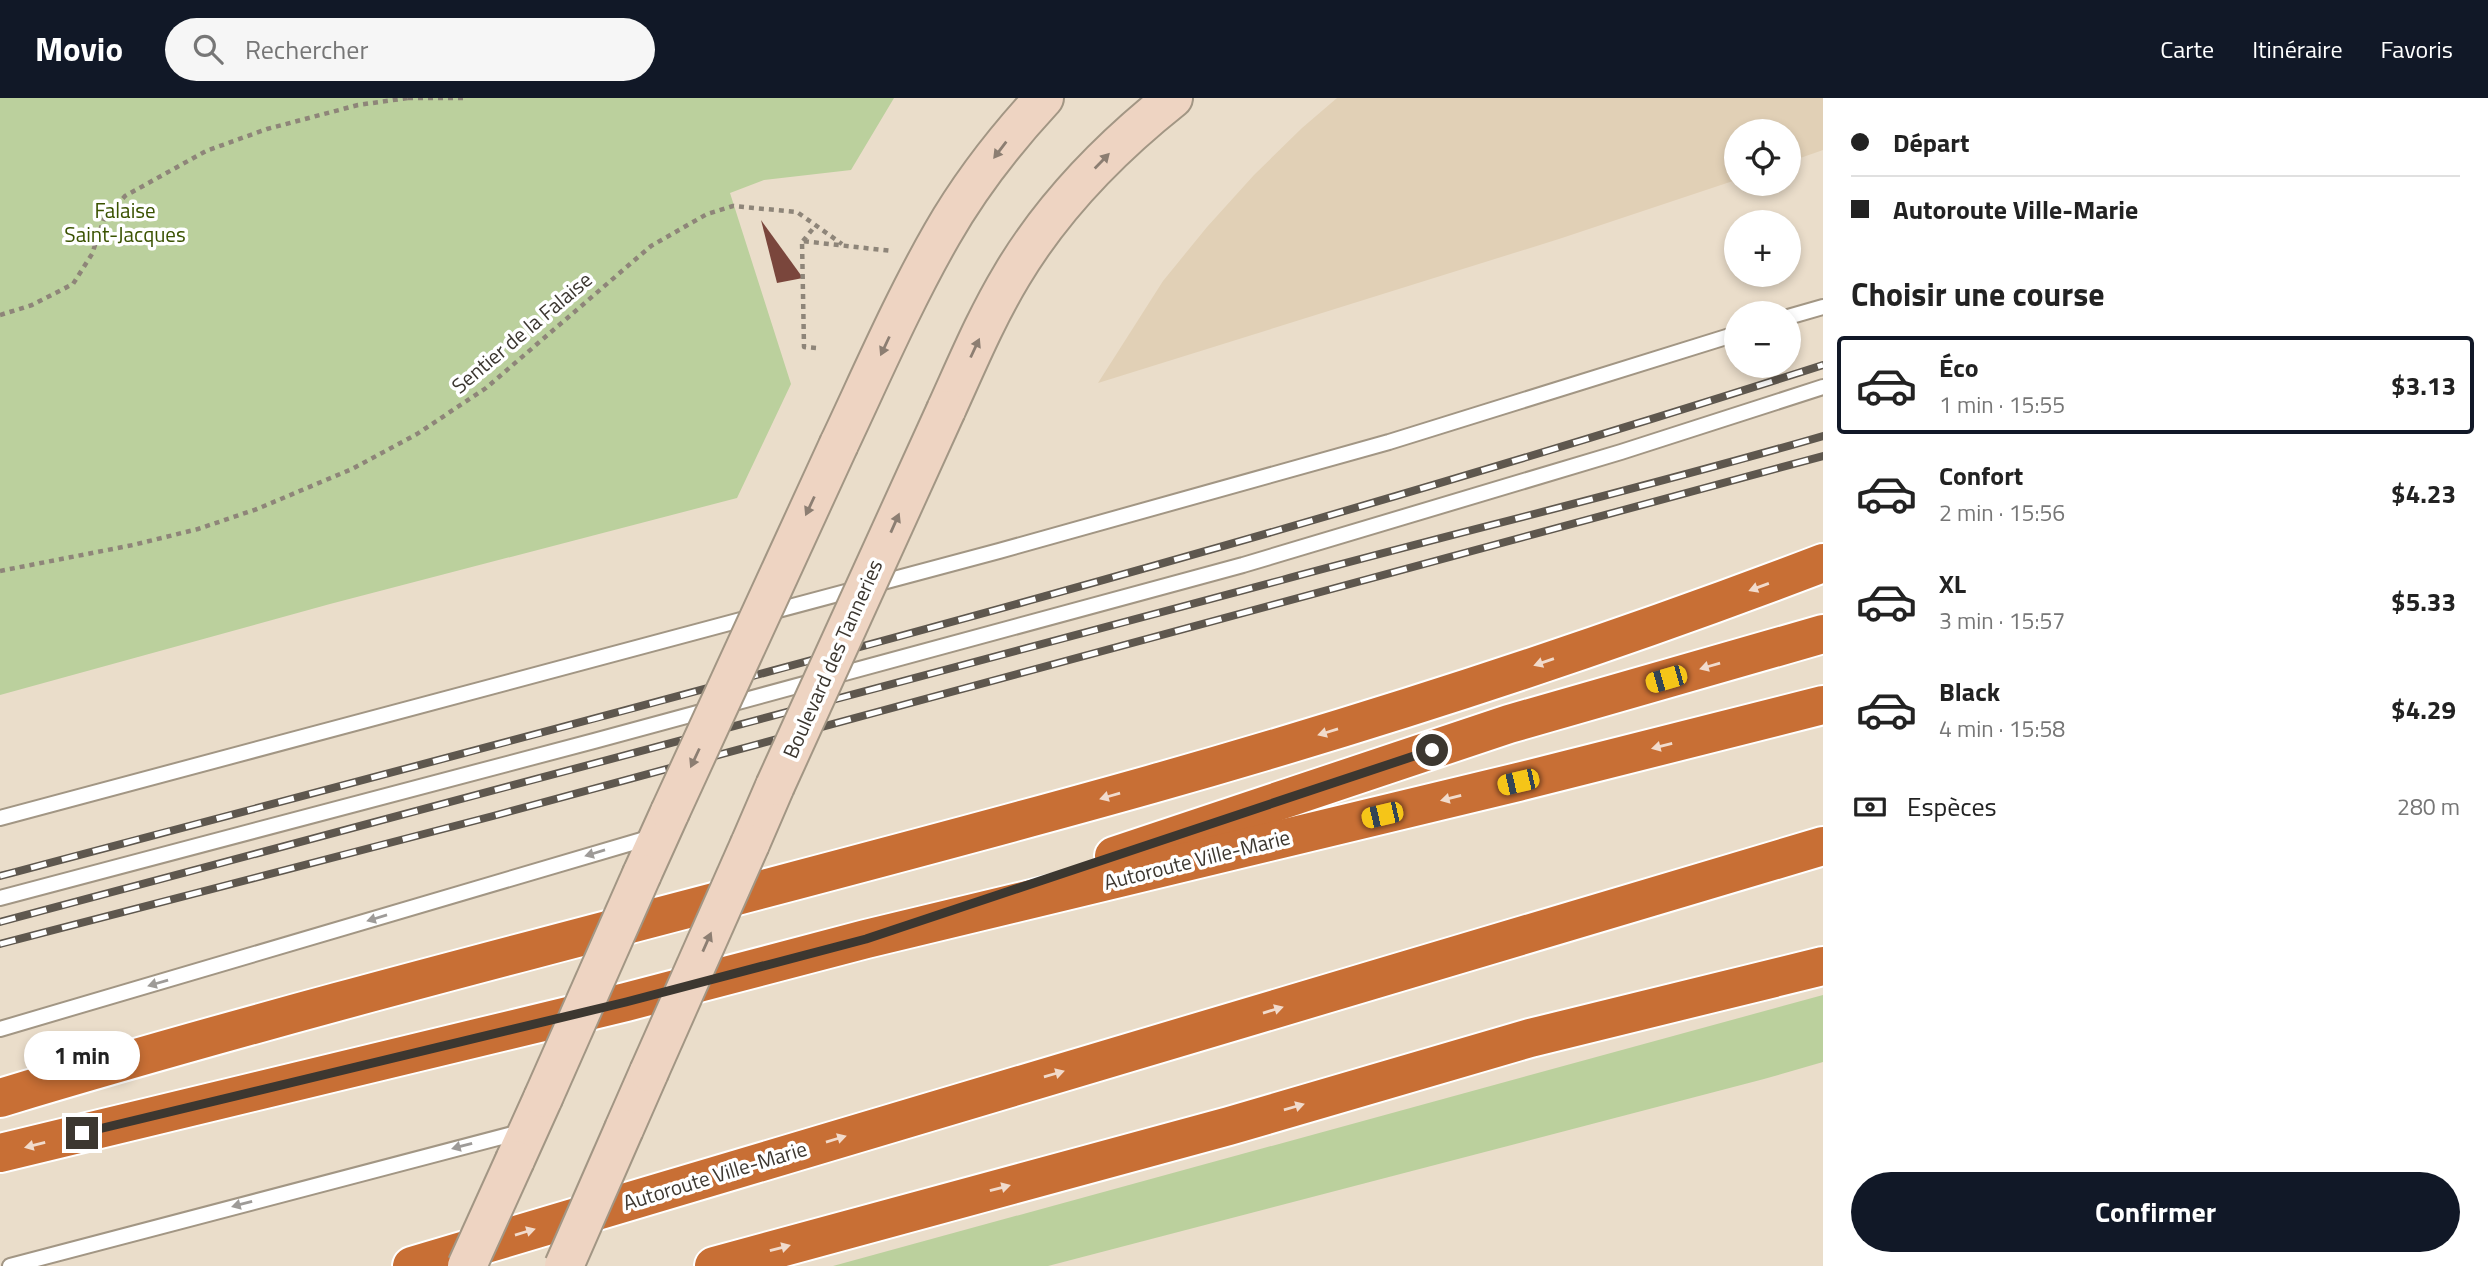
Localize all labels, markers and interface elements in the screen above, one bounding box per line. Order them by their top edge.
search box [165,18,655,81]
text: Movio [35,24,123,74]
icon: search [189,30,227,68]
text: Rechercher [245,30,368,69]
text: Carte [2160,31,2214,67]
text: Itinéraire [2252,31,2343,67]
text: Favoris [2381,31,2453,67]
map controls [1724,119,1801,378]
button: locate [1724,119,1801,196]
text: Départ [1893,123,1969,162]
one-way arrow [993,141,1007,159]
one-way arrow [1094,153,1110,170]
text: Autoroute Ville-Marie [1893,190,2138,229]
park label: Falaise Saint-Jacques [64,194,186,250]
button: + [1724,210,1801,287]
street label: Sentier de la Falaise [444,264,599,401]
text: Choisir une course [1851,270,2105,318]
button: − [1724,301,1801,378]
one-way arrow [879,336,891,356]
one-way arrow [969,337,980,358]
text: Éco [1939,348,1979,387]
icon: car [1855,354,1918,417]
text: $3.13 [2391,366,2456,405]
text: 1 min · 15:55 [1939,387,2065,422]
text: Confort [1939,456,2023,495]
icon: car [1855,462,1918,525]
text: $4.23 [2391,474,2456,513]
text: 2 min · 15:56 [1939,495,2065,530]
one-way arrow [804,496,816,516]
one-way arrow [890,513,901,534]
street label: Boulevard des Tanneries [774,554,890,763]
text: XL [1939,564,1966,603]
icon: car [1855,570,1918,633]
one-way arrow [1748,581,1769,592]
text: $5.33 [2391,582,2456,621]
text: 3 min · 15:57 [1939,603,2065,638]
one-way arrow [1534,657,1555,668]
one-way arrow [1700,662,1721,672]
car [1643,663,1690,695]
text: Black [1939,672,2000,711]
icon: car [1855,678,1918,741]
text: $4.29 [2391,690,2456,729]
text: 4 min · 15:58 [1939,711,2065,746]
one-way arrow [1317,727,1338,737]
route start [1416,734,1448,766]
one-way arrow [1651,741,1673,752]
one-way arrow [689,747,700,768]
car [1496,767,1541,797]
text: Espèces [1907,787,1997,826]
icon: cash [1851,788,1889,826]
text: 280 m [2397,789,2460,824]
one-way arrow [1098,791,1120,802]
one-way arrow [1440,793,1462,804]
car [1360,800,1405,830]
street label: Autoroute Ville-Marie [1100,820,1293,898]
one-way arrow [584,849,605,859]
one-way arrow [366,914,387,924]
one-way arrow [701,931,712,952]
one-way arrow [148,978,169,988]
one-way arrow [1263,1005,1284,1015]
callout: 1 min [24,1032,140,1080]
text: 1 min [54,1038,110,1073]
one-way arrow [1044,1068,1066,1079]
one-way arrow [1284,1101,1305,1111]
route end [66,1117,98,1149]
street label: Autoroute Ville-Marie [619,1132,811,1218]
one-way arrow [826,1134,847,1144]
one-way arrow [24,1140,46,1151]
one-way arrow [451,1141,473,1152]
button: Confirmer [1851,1172,2460,1252]
one-way arrow [989,1182,1011,1193]
one-way arrow [231,1200,252,1210]
one-way arrow [514,1227,535,1237]
one-way arrow [769,1242,791,1253]

